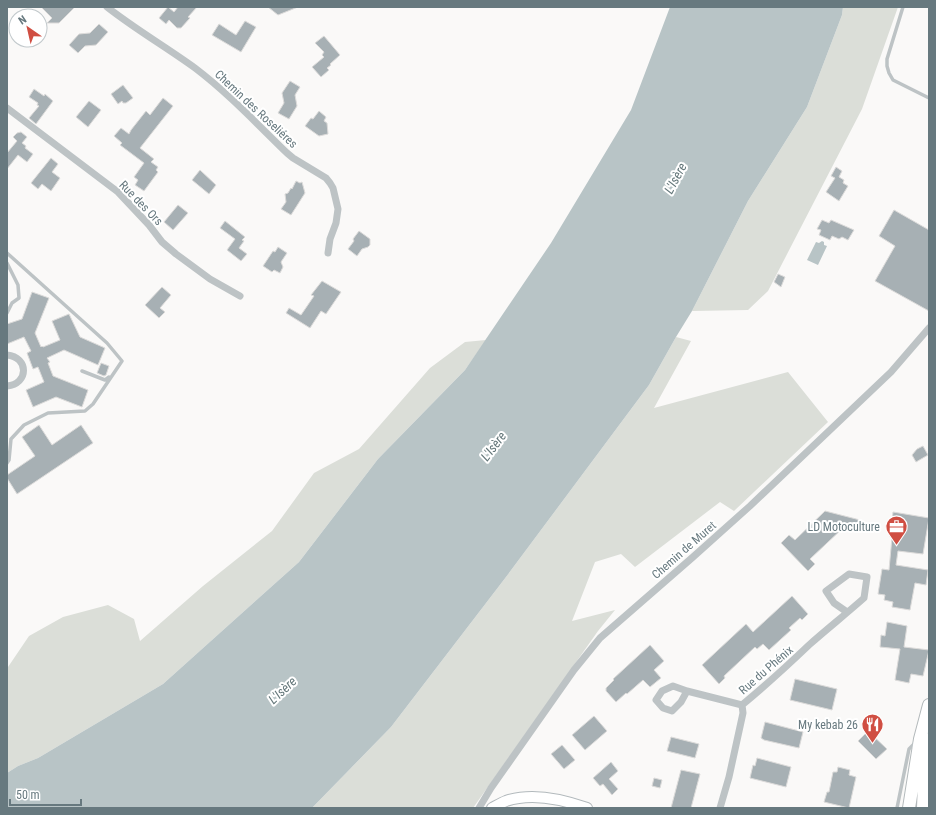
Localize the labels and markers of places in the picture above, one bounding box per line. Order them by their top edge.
office icon: LD Motoculture [883,514,909,547]
place label: LD Motoculture [808,520,880,534]
restaurant icon: My kebab 26 [860,712,886,745]
place label: My kebab 26 [798,718,858,732]

